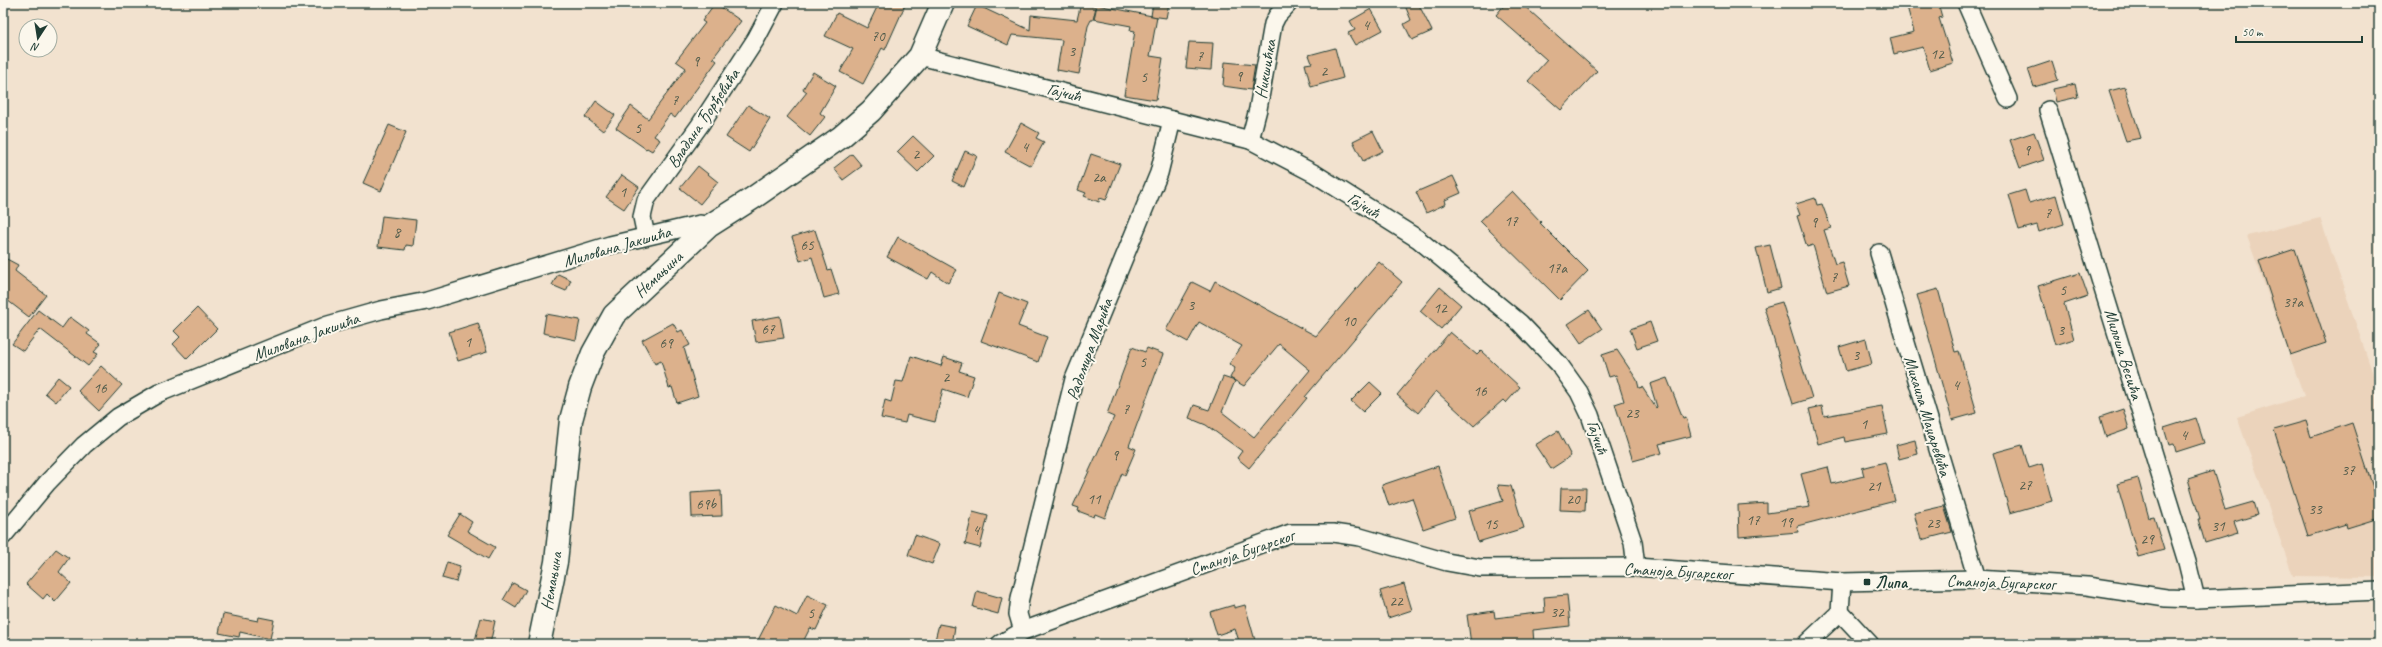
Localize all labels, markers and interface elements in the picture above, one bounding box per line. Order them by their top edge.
house number: 4 [1363,16,1371,35]
north arrow [18,18,58,58]
scale bar [2236,18,2362,44]
text: 50 m [2242,24,2264,40]
house number: 70 [871,27,886,46]
street label: Никшићка [1250,36,1281,100]
text: N [29,40,41,55]
house number: 3 [1069,42,1077,61]
house number: 12 [1930,45,1945,64]
house number: 7 [1197,47,1205,66]
house number: 9 [693,52,701,71]
house number: 2 [1321,62,1329,81]
street label: Владана Ђорђевића [662,63,746,173]
house number: 9 [1236,67,1244,86]
house number: 5 [1141,68,1149,87]
street label: Гајчић [1045,78,1084,107]
house number: 7 [672,91,680,110]
house number: 5 [635,119,643,138]
house number: 4 [1022,138,1030,157]
house number: 9 [2024,141,2032,160]
house number: 2 [913,145,921,164]
house number: 2a [1092,168,1107,187]
house number: 1 [620,183,628,202]
street label: Гајчић [1344,187,1384,224]
house number: 7 [2045,204,2053,223]
house number: 17 [1504,212,1519,231]
house number: 9 [1811,213,1819,232]
street label: Милована Јакшића [561,221,675,272]
house number: 8 [394,223,402,242]
house number: 65 [800,236,815,255]
street label: Немањина [630,246,688,302]
house number: 17a [1547,259,1568,278]
house number: 7 [1831,268,1839,287]
house number: 5 [2060,281,2068,300]
house number: 37a [2283,293,2304,312]
street label: Радомира Марића [1061,294,1118,403]
house number: 3 [1188,296,1196,315]
house number: 12 [1433,299,1448,318]
street label: Милоша Весића [2100,306,2148,404]
street label: Милована Јакшића [250,307,364,365]
house number: 10 [1342,312,1357,331]
house number: 67 [761,320,776,339]
house number: 3 [2058,321,2066,340]
house number: 1 [465,333,473,352]
house number: 69 [659,334,674,353]
house number: 3 [1853,346,1861,365]
house number: 5 [1140,353,1148,372]
street label: Михаила Маџаревића [1899,353,1956,480]
house number: 2 [943,368,951,387]
house number: 4 [1953,376,1961,395]
house number: 16 [93,379,108,398]
house number: 16 [1473,382,1488,401]
house number: 7 [1123,400,1131,419]
house number: 23 [1625,404,1640,423]
house number: 1 [1861,415,1869,434]
street label: Гајчић [1582,418,1613,457]
house number: 4 [2181,426,2189,445]
house number: 9 [1112,446,1120,465]
house number: 37 [2341,461,2356,480]
house number: 27 [2018,476,2033,495]
house number: 21 [1867,477,1882,496]
house number: 11 [1087,490,1102,509]
house number: 20 [1566,490,1581,509]
house number: 69b [696,495,717,514]
house number: 33 [2308,500,2323,519]
house number: 17 [1746,511,1761,530]
house number: 19 [1779,513,1794,532]
house number: 23 [1926,514,1941,533]
house number: 15 [1484,515,1499,534]
house number: 31 [2211,517,2226,536]
house number: 4 [973,521,981,540]
street label: Станоја Бугарског [1187,524,1299,580]
house number: 29 [2140,530,2155,549]
street label: Немањина [536,549,567,612]
street label: Станоја Бугарског [1623,558,1735,585]
street label: Станоја Бугарског [1946,570,2058,595]
place label: Липа [1875,572,1909,593]
marker: Липа [1862,577,1872,587]
house number: 22 [1389,592,1404,611]
house number: 32 [1550,603,1565,622]
house number: 5 [808,604,816,623]

